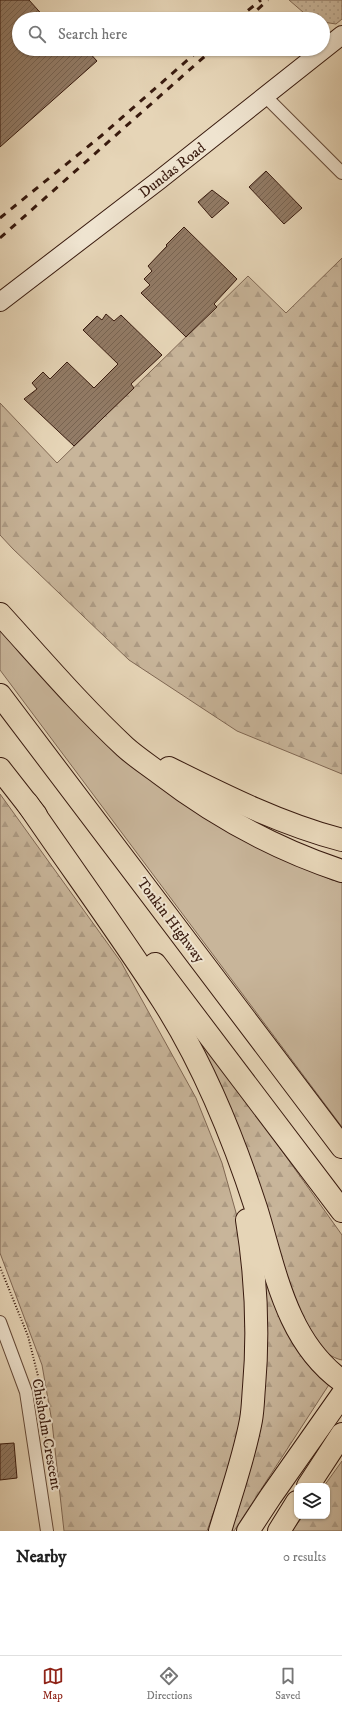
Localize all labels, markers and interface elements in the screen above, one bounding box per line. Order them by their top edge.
search box [12,12,330,56]
icon: search [26,23,48,45]
text: Search here [58,25,127,44]
street label: Dundas Road [135,138,210,202]
street label: Tonkin Highway [132,874,209,967]
street label: Chisholm Crescent [27,1377,66,1491]
map controls [294,1483,330,1519]
button: layers [294,1483,330,1519]
text: Nearby [16,1546,66,1568]
text: 0 results [283,1549,326,1565]
tab: Map [42,1665,64,1703]
tab: Directions [147,1665,192,1703]
tab: Saved [275,1665,300,1703]

